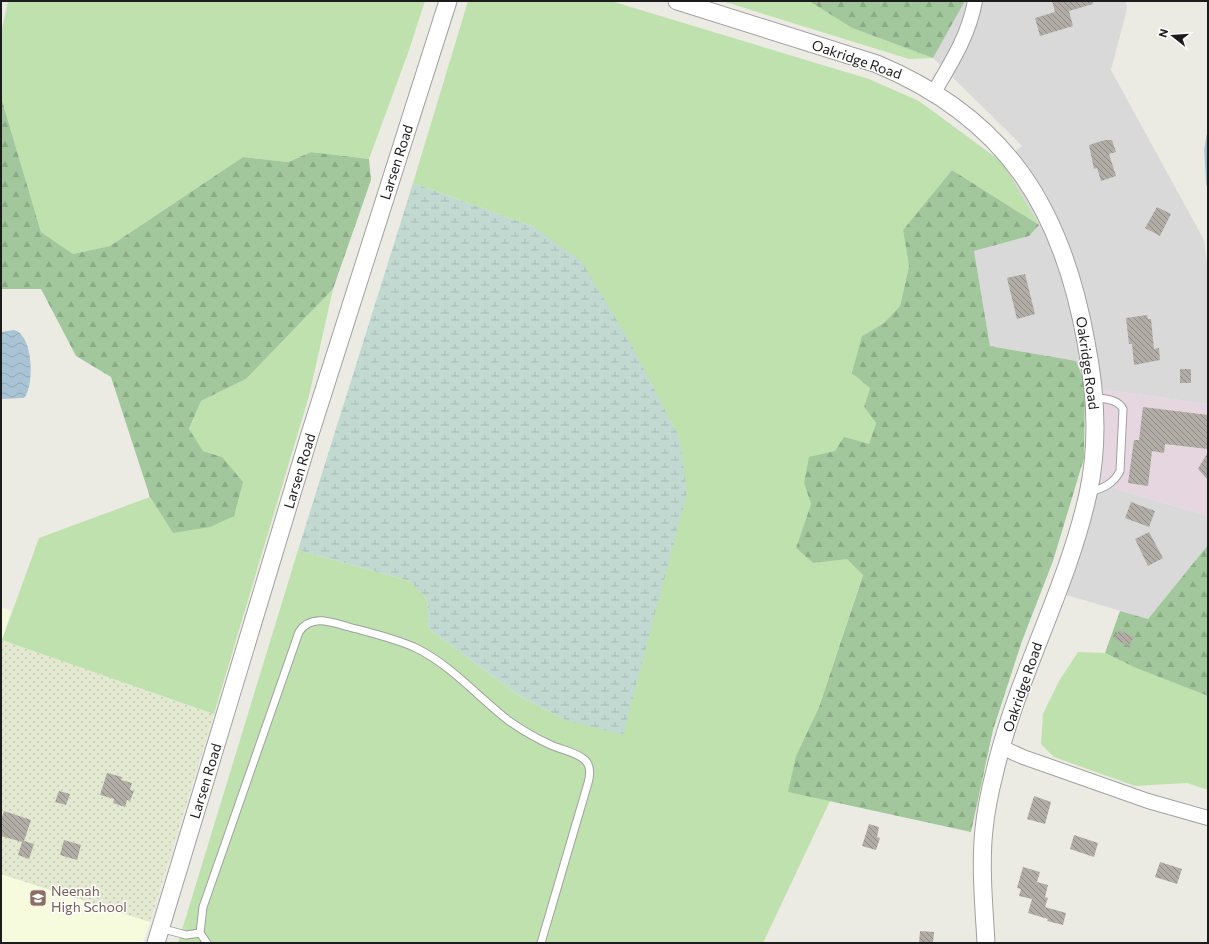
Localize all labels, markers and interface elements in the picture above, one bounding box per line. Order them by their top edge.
north arrow [1153,16,1193,56]
text: N [1156,27,1170,39]
street label: Oakridge Road [810,36,904,82]
street label: Larsen Road [376,122,416,202]
street label: Oakridge Road [1073,315,1103,411]
street label: Larsen Road [279,431,319,511]
street label: Oakridge Road [999,640,1045,734]
street label: Larsen Road [185,741,225,821]
place label: Neenah High School [51,882,127,915]
school or university icon: Neenah High School [28,888,48,908]

